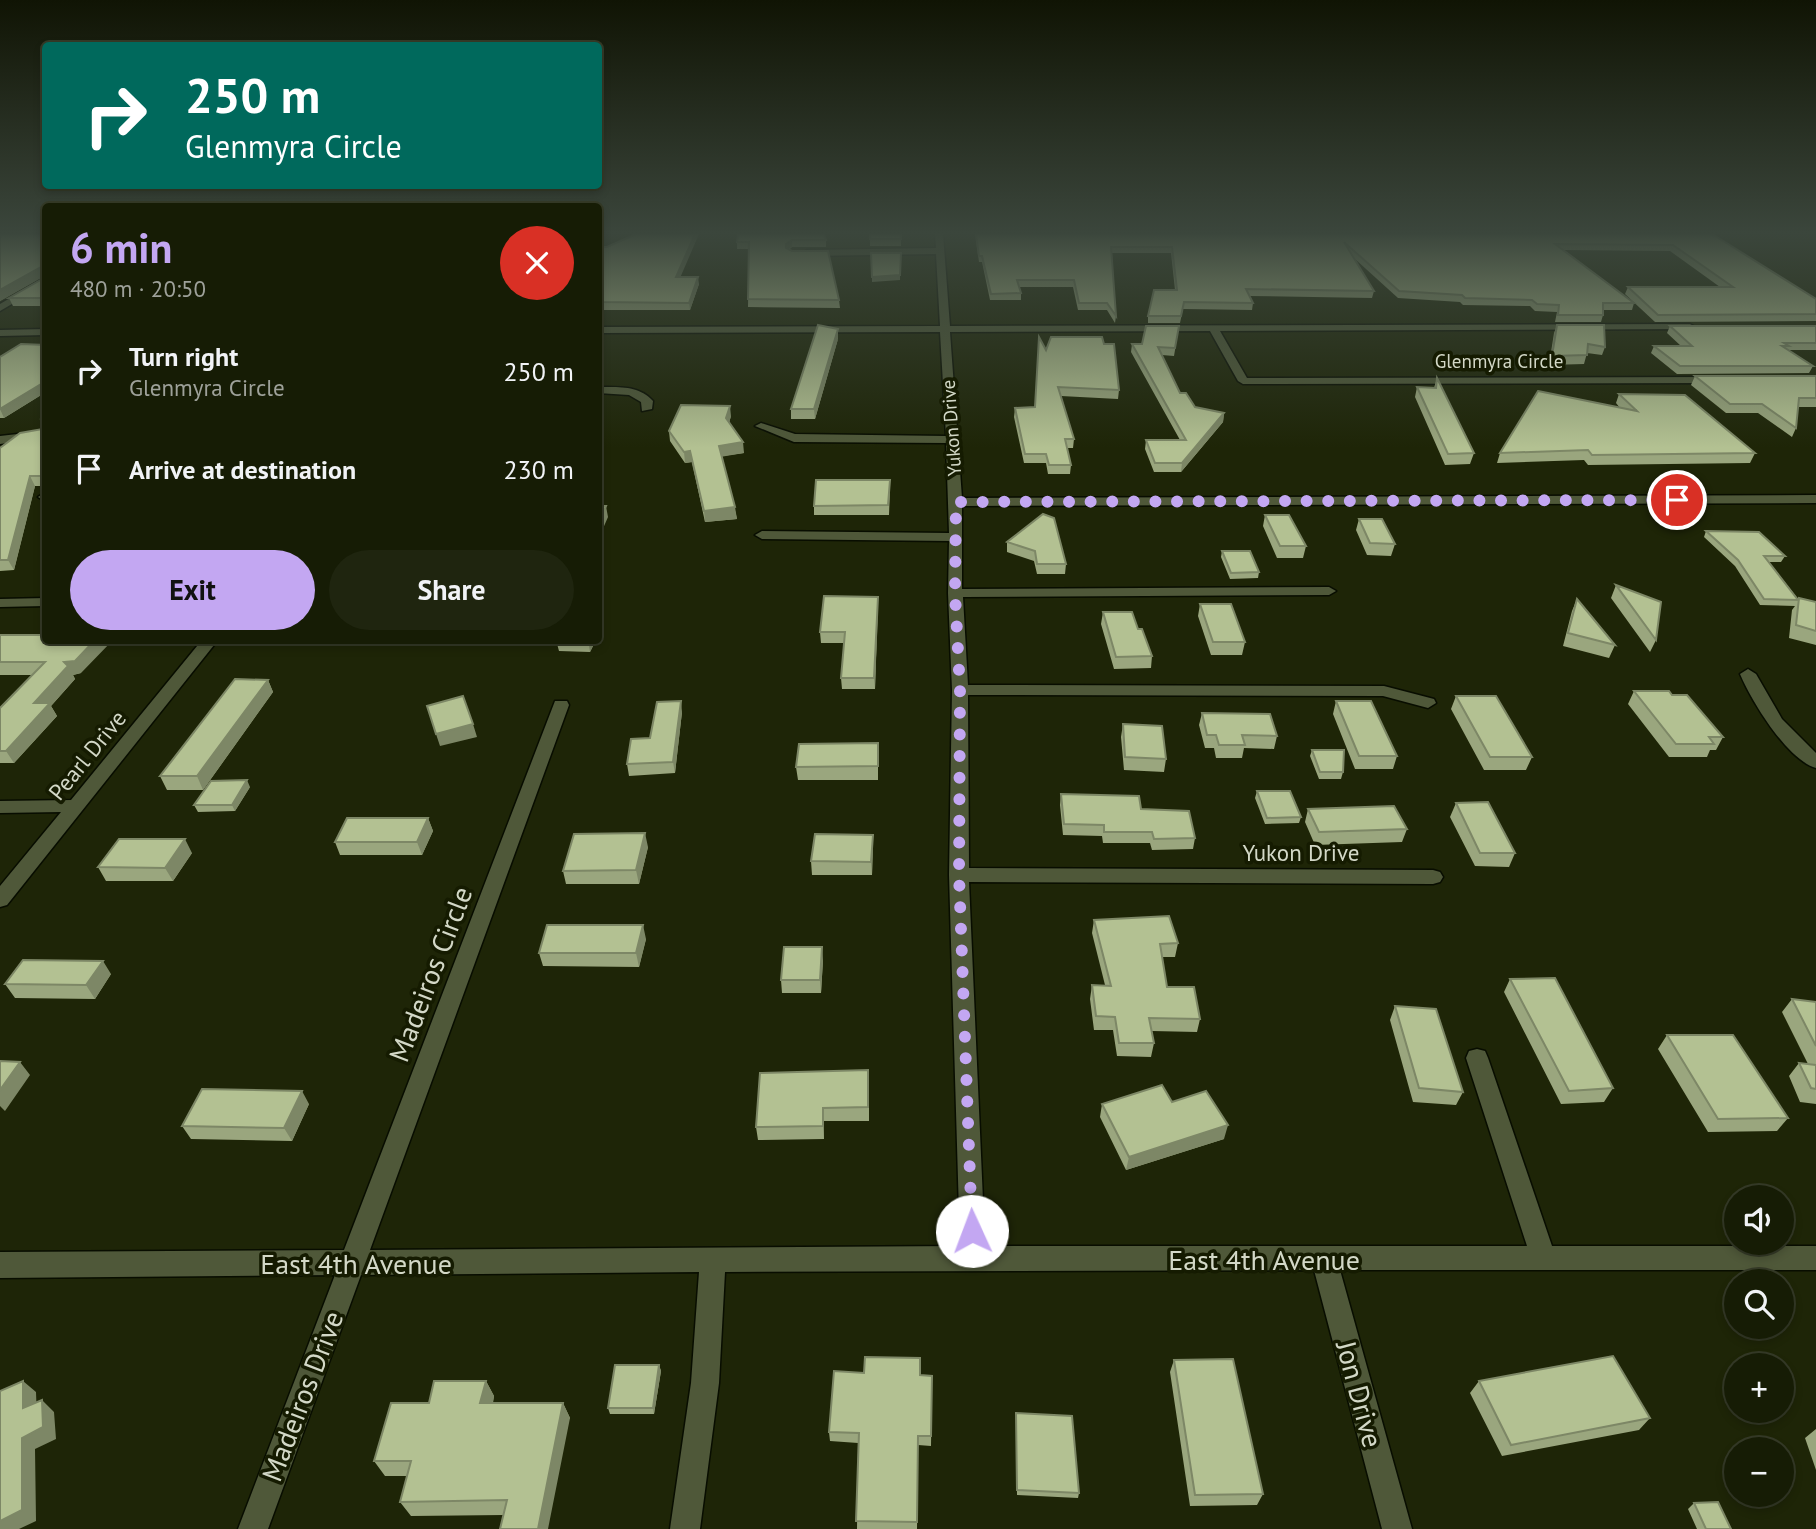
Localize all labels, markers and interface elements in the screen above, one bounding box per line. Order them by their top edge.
text: 250 m [185,63,320,127]
icon: right [70,70,161,161]
text: Glenmyra Circle [185,125,402,167]
text: 6 min [70,220,172,275]
button: close [500,226,574,300]
text: 480 m · 20:50 [70,274,206,303]
text: Turn right [129,340,238,373]
street label: Glenmyra Circle [1435,349,1563,373]
icon: right [70,352,108,390]
text: 250 m [503,355,574,388]
text: Glenmyra Circle [129,373,285,402]
street label: Yukon Drive [936,379,966,477]
icon: arrive [70,450,108,488]
text: Arrive at destination [129,453,356,486]
text: 230 m [503,453,574,486]
pin [1647,470,1707,530]
icon: arrive [1658,481,1696,519]
button: Exit [70,550,315,630]
button: Share [329,550,574,630]
street label: Pearl Drive [42,704,132,806]
street label: Yukon Drive [1243,838,1359,867]
street label: Madeiros Circle [380,881,480,1067]
map controls [1724,1185,1794,1507]
button: sound [1724,1185,1794,1255]
position arrow [935,1194,1009,1268]
street label: East 4th Avenue [1168,1241,1360,1278]
street label: East 4th Avenue [260,1245,452,1282]
button: search [1724,1269,1794,1339]
street label: Madeiros Drive [253,1306,351,1486]
street label: Jon Drive [1328,1336,1392,1451]
button: + [1724,1353,1794,1423]
button: − [1724,1437,1794,1507]

